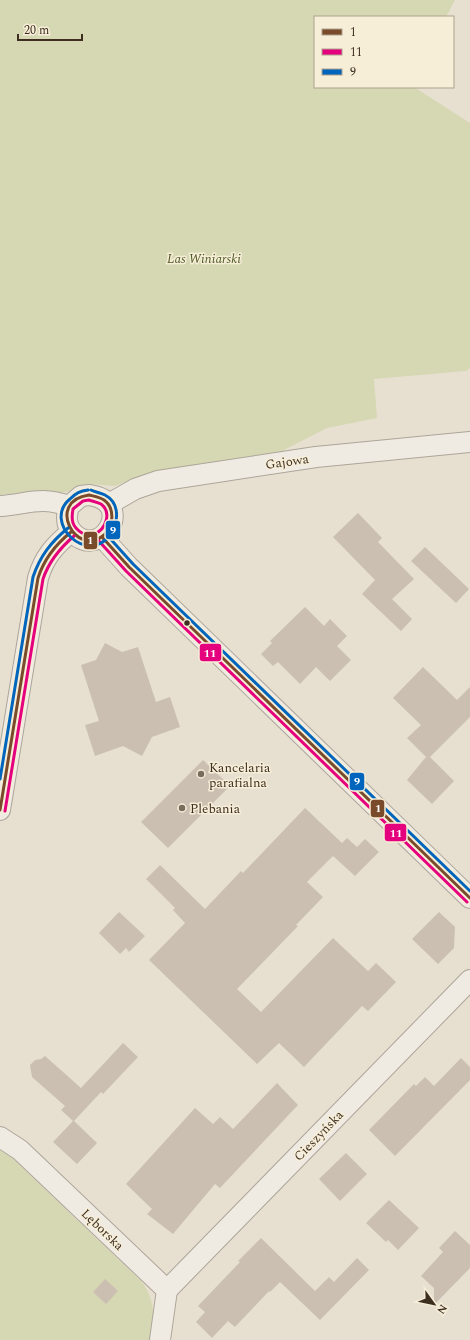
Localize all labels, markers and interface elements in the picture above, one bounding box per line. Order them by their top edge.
scale bar [18,16,82,42]
legend [314,16,454,88]
text: 20 m [24,21,49,40]
text: 1 [350,23,356,42]
text: 11 [350,43,362,62]
text: 9 [350,63,356,82]
park label: Las Winiarski [167,249,241,269]
street label: Gajowa [264,449,311,475]
line badge: 9 [105,520,121,540]
text: 9 [110,522,116,539]
line badge: 1 [83,531,98,550]
text: 1 [87,532,93,549]
unlabelled marker [182,618,192,628]
line badge: 11 [199,643,222,662]
text: 11 [204,645,216,662]
place label: Kancelaria parafialna [209,758,271,793]
marker: Kancelaria parafialna [196,769,206,779]
line badge: 9 [349,772,365,791]
text: 9 [354,773,360,790]
place label: Plebania [190,799,241,819]
line badge: 1 [370,799,385,818]
text: 1 [375,800,381,817]
marker: Plebania [177,803,187,813]
line badge: 11 [384,823,407,842]
text: 11 [390,825,402,842]
street label: Cieszyńska [289,1105,349,1166]
street label: Lęborska [76,1204,129,1256]
north arrow [414,1284,454,1324]
text: N [432,1301,452,1318]

